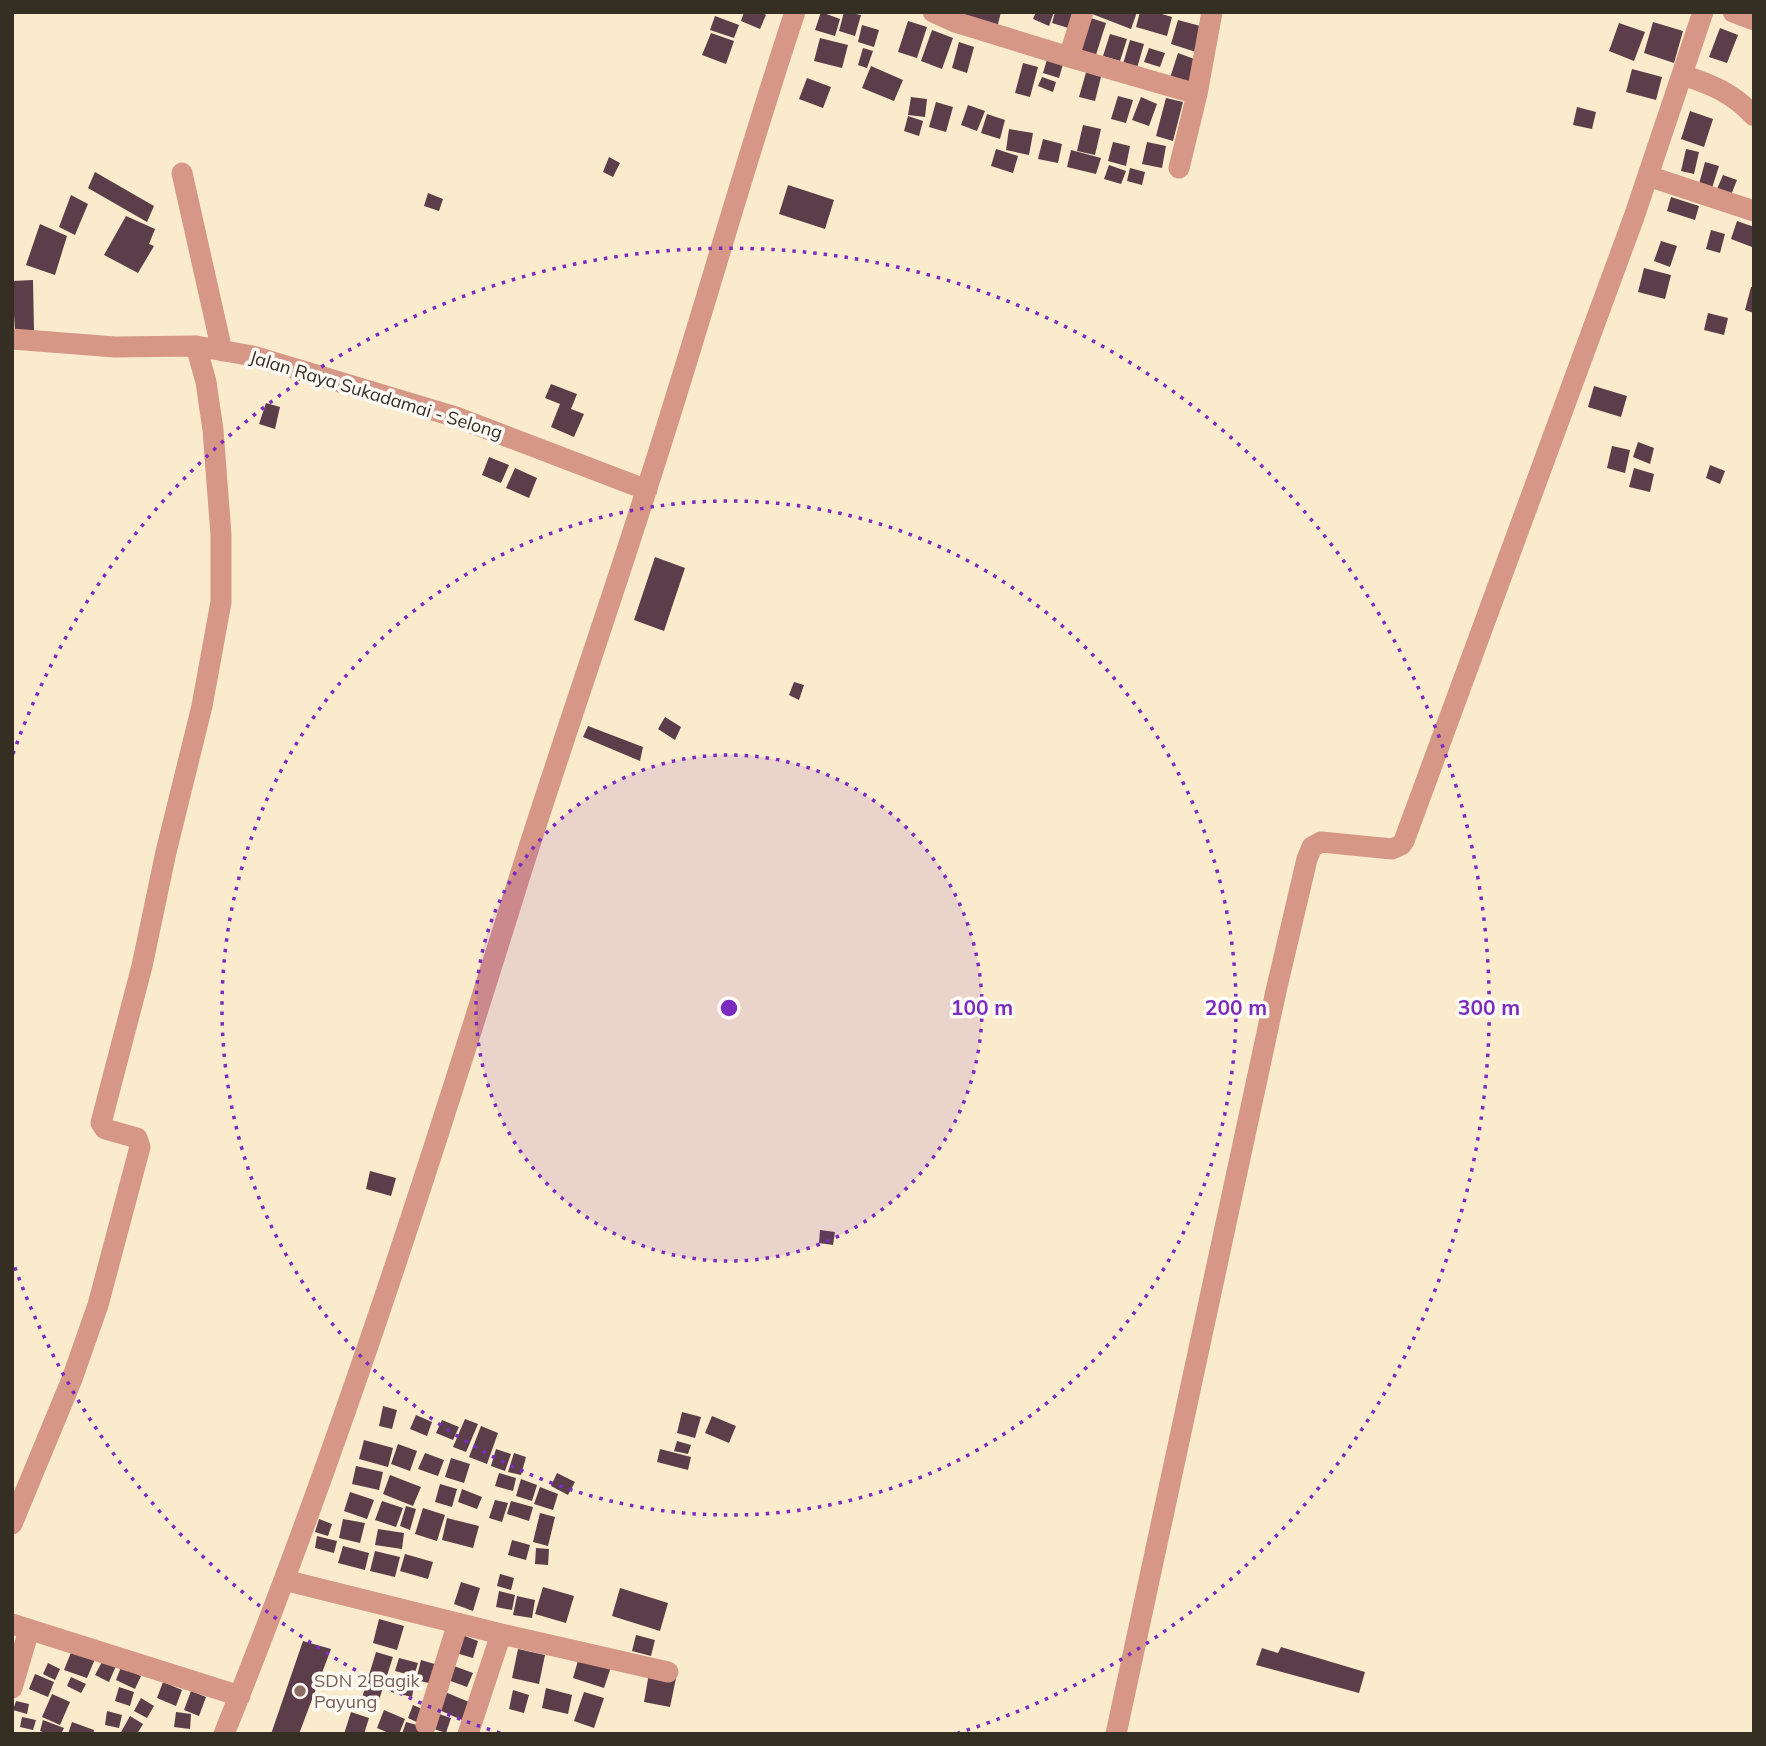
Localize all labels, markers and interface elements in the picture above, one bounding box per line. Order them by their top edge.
street label: Jalan Raya Sukadamai - Selong [247,345,505,444]
text: 100 m [951,994,1013,1020]
text: 200 m [1205,994,1267,1020]
text: 300 m [1458,994,1520,1020]
centre of rings [717,996,741,1020]
place label: SDN 2 Bagik Payung [314,1669,420,1713]
marker: SDN 2 Bagik Payung [292,1683,308,1699]

